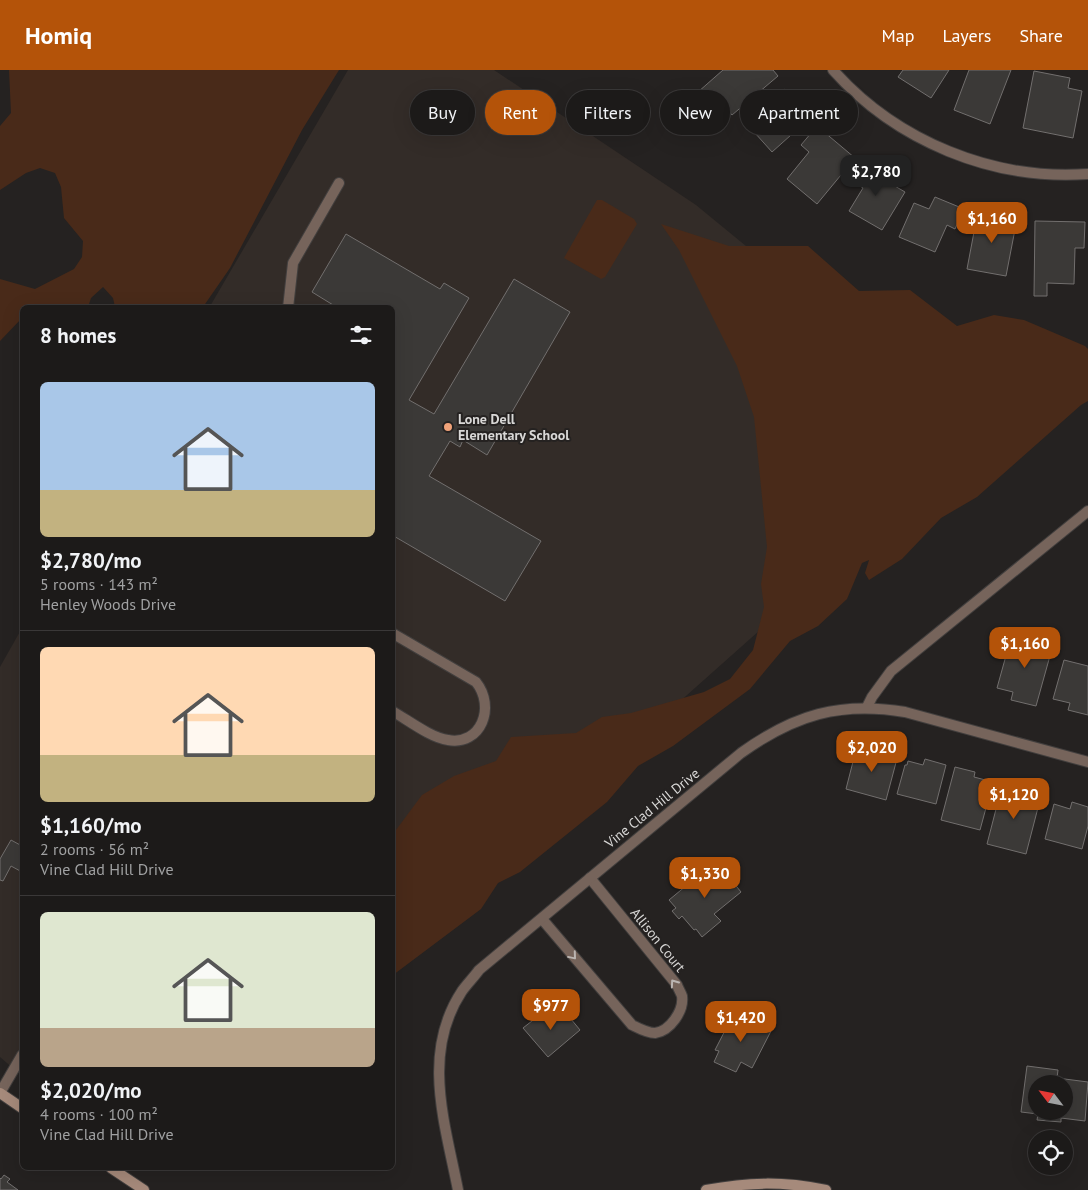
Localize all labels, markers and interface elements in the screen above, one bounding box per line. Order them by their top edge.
text: Homiq [25,20,92,51]
text: Map [882,24,914,47]
text: Layers [942,24,991,47]
text: Share [1019,24,1063,47]
chip: Buy [410,90,475,135]
chip: Rent [485,90,556,135]
chip: Filters [566,90,650,135]
chip: New [660,90,730,135]
chip: Apartment [740,90,858,135]
pin: $2,780 [835,154,917,197]
text: $2,780 [851,161,901,181]
pin: $1,160 [951,202,1033,244]
text: $1,160 [967,208,1017,228]
icon: filters [347,321,375,349]
text: 8 homes [40,322,116,349]
place label: Lone Dell Elementary School [458,410,570,444]
icon: home [163,414,253,504]
marker: Lone Dell Elementary School [442,421,454,433]
text: $2,780/mo [40,547,142,574]
text: 5 rooms · 143 m² [40,574,158,594]
text: Henley Woods Drive [40,594,176,614]
pin: $1,160 [984,626,1066,669]
text: $1,160 [1000,633,1050,653]
icon: home [163,680,253,770]
pin: $2,020 [831,730,913,773]
text: $2,020 [847,737,897,757]
street label: Vine Clad Hill Drive [600,764,703,852]
pin: $1,120 [973,778,1055,820]
text: $1,120 [989,784,1039,804]
text: $1,160/mo [40,812,142,839]
text: 2 rooms · 56 m² [40,839,149,859]
pin: $1,330 [664,856,746,899]
text: Vine Clad Hill Drive [40,859,174,879]
text: $1,330 [680,863,730,883]
street label: Allison Court [627,904,690,976]
icon: home [163,945,253,1035]
one-way arrow [567,950,576,959]
one-way arrow [671,979,680,989]
pin: $977 [521,988,581,1031]
text: $977 [533,995,569,1015]
pin: $1,420 [700,1000,782,1043]
text: $1,420 [716,1007,766,1027]
north arrow [1028,1075,1072,1120]
map controls [1028,1075,1073,1175]
text: $2,020/mo [40,1077,142,1104]
text: 4 rooms · 100 m² [40,1104,158,1124]
text: Vine Clad Hill Drive [40,1124,174,1144]
button: locate [1028,1130,1073,1175]

